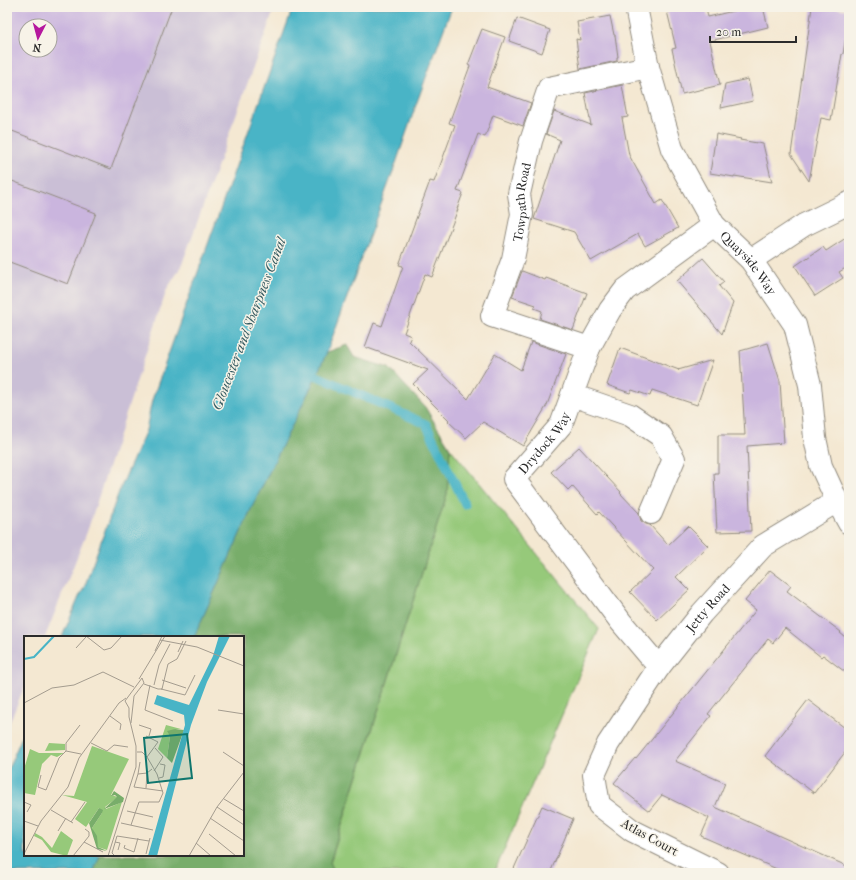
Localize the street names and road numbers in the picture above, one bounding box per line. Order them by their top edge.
street label: Towpath Road [509,160,534,243]
street label: Quayside Way [717,228,780,299]
street label: Drydock Way [515,409,573,477]
street label: Jetty Road [682,580,733,636]
street label: Atlas Court [618,815,681,859]

